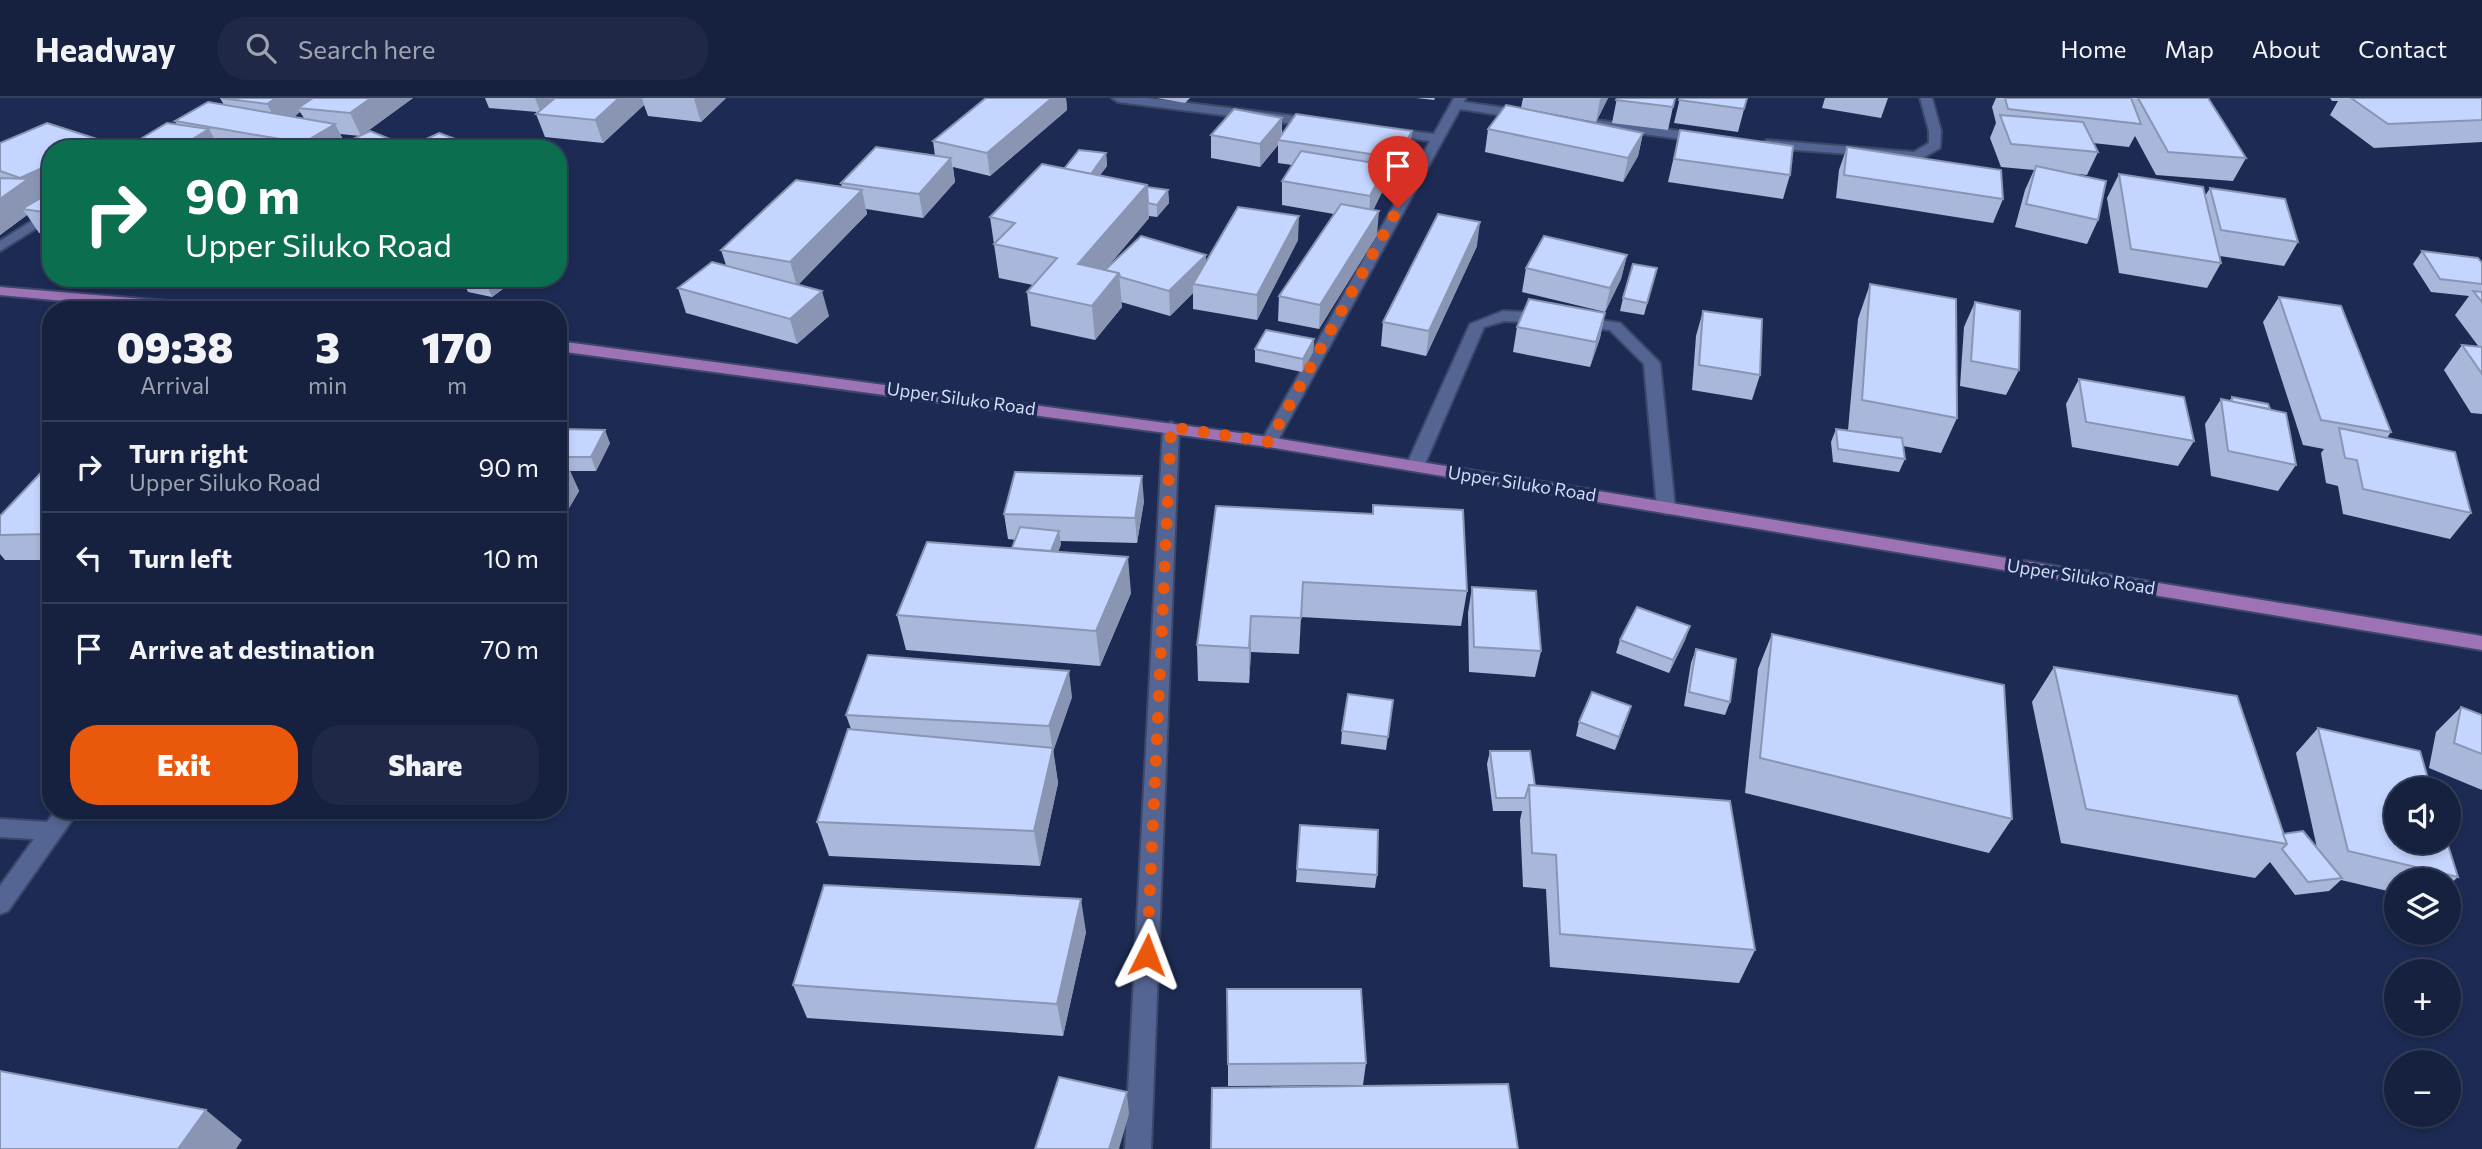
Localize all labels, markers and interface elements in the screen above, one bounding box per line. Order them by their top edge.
search box [218,17,708,80]
text: Headway [35,28,176,69]
icon: search [242,29,280,67]
text: Search here [298,33,436,64]
text: Home [2061,34,2127,63]
text: Map [2165,34,2214,63]
text: About [2252,34,2320,63]
text: Contact [2358,34,2447,63]
pin [1368,136,1428,208]
icon: arrive [1379,147,1417,185]
text: 90 m [185,164,300,224]
icon: right [70,168,161,259]
text: Upper Siluko Road [185,224,452,264]
text: 09:38 [116,320,234,372]
text: 3 [315,320,340,372]
text: 170 [422,320,493,372]
text: Arrival [140,371,210,399]
text: min [308,371,347,399]
text: m [447,371,467,399]
street label: Upper Siluko Road [885,377,1037,419]
text: Turn right [129,437,248,468]
icon: right [70,448,108,486]
text: 90 m [479,451,539,482]
street label: Upper Siluko Road [1446,460,1598,506]
text: Upper Siluko Road [129,468,321,496]
icon: left [70,539,108,577]
text: Turn left [129,542,232,573]
text: 10 m [483,542,539,573]
street label: Upper Siluko Road [2005,553,2157,599]
icon: arrive [70,630,108,668]
text: Arrive at destination [129,633,375,664]
text: 70 m [481,633,539,664]
button: Exit [70,725,298,805]
button: Share [312,725,539,805]
map controls [2384,777,2461,1127]
button: sound [2384,777,2461,854]
button: layers [2384,868,2461,945]
position arrow [1110,918,1184,992]
button: + [2384,959,2461,1036]
button: − [2384,1050,2461,1127]

